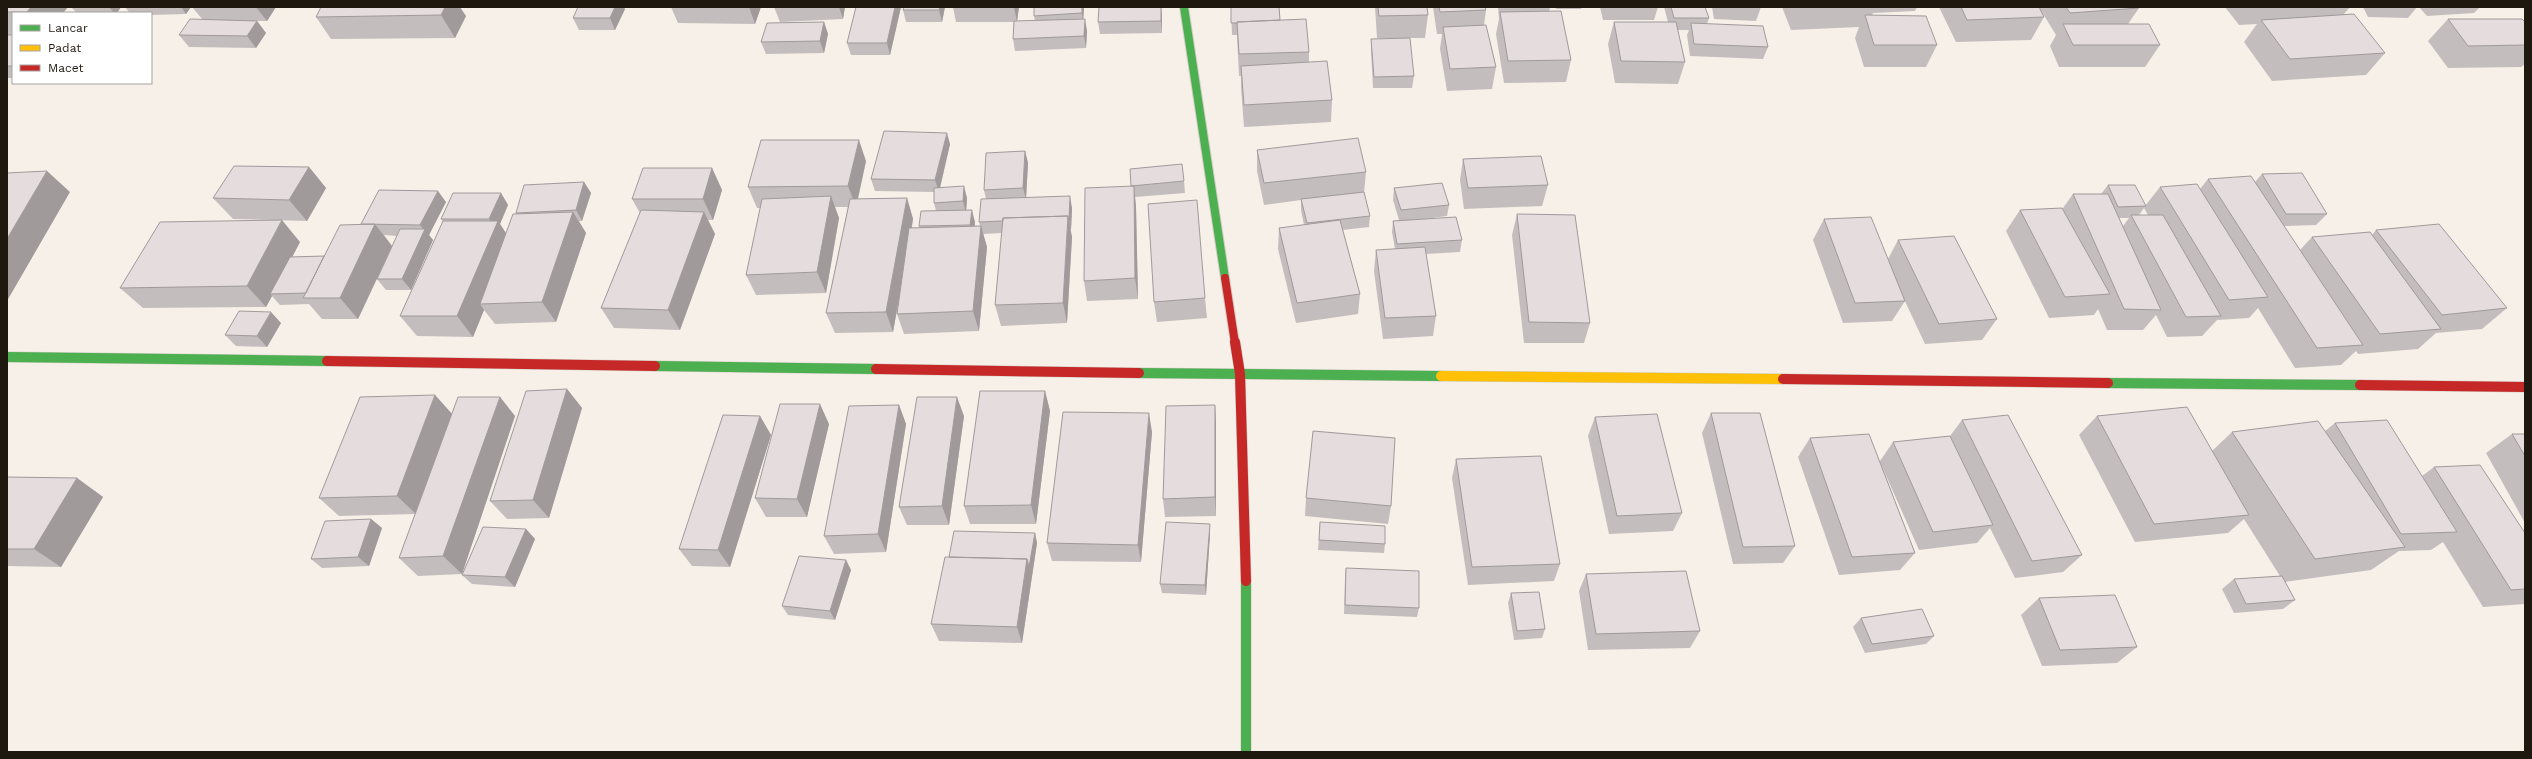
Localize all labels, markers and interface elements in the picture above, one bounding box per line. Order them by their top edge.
legend [12,12,152,84]
text: Lancar [48,21,88,35]
text: Padat [48,41,81,55]
text: Macet [48,61,83,75]

